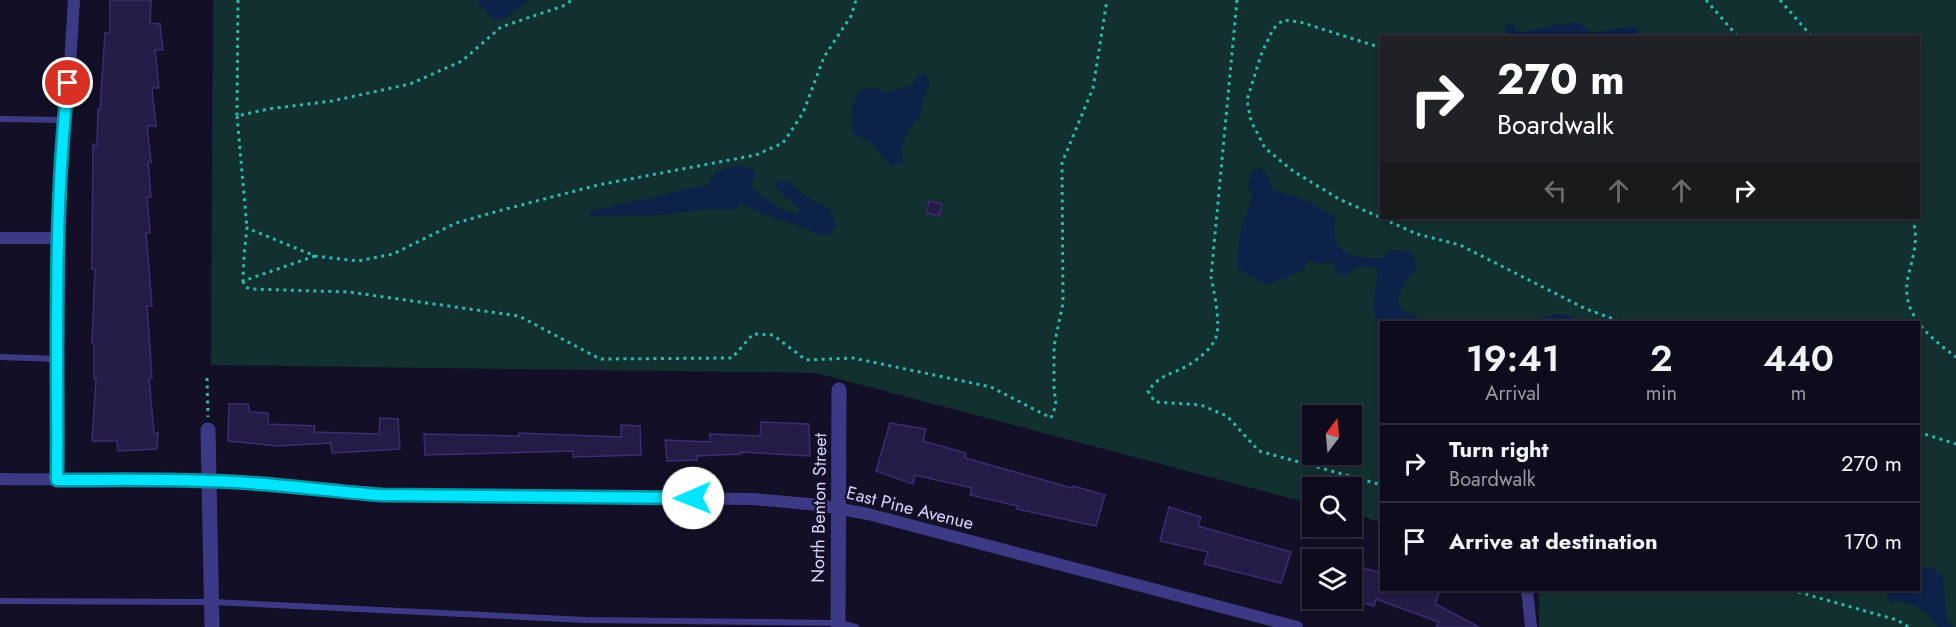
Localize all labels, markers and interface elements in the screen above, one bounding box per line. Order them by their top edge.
text: 270 m [1497,49,1625,110]
pin [42,57,93,108]
icon: right [1398,60,1476,138]
icon: arrive [51,66,84,99]
text: Boardwalk [1497,105,1614,144]
icon: left [1539,174,1572,207]
icon: ahead [1602,174,1635,207]
icon: ahead [1665,174,1698,207]
icon: right [1728,174,1761,207]
text: 19:41 [1466,332,1560,384]
text: 2 [1650,332,1673,384]
text: 440 [1763,332,1834,384]
text: Arrival [1485,379,1540,408]
text: min [1646,379,1677,408]
text: m [1791,379,1806,408]
north arrow [1302,405,1362,465]
map controls [1302,405,1362,609]
street label: North Benton Street [805,432,833,583]
text: Turn right [1449,433,1549,465]
icon: right [1398,447,1431,480]
text: 270 m [1841,447,1902,479]
text: Boardwalk [1449,465,1536,494]
position arrow [661,466,725,530]
button: search [1302,477,1362,537]
street label: East Pine Avenue [844,480,976,536]
icon: arrive [1398,525,1431,558]
text: Arrive at destination [1449,525,1658,557]
text: 170 m [1844,525,1902,557]
button: layers [1302,549,1362,609]

